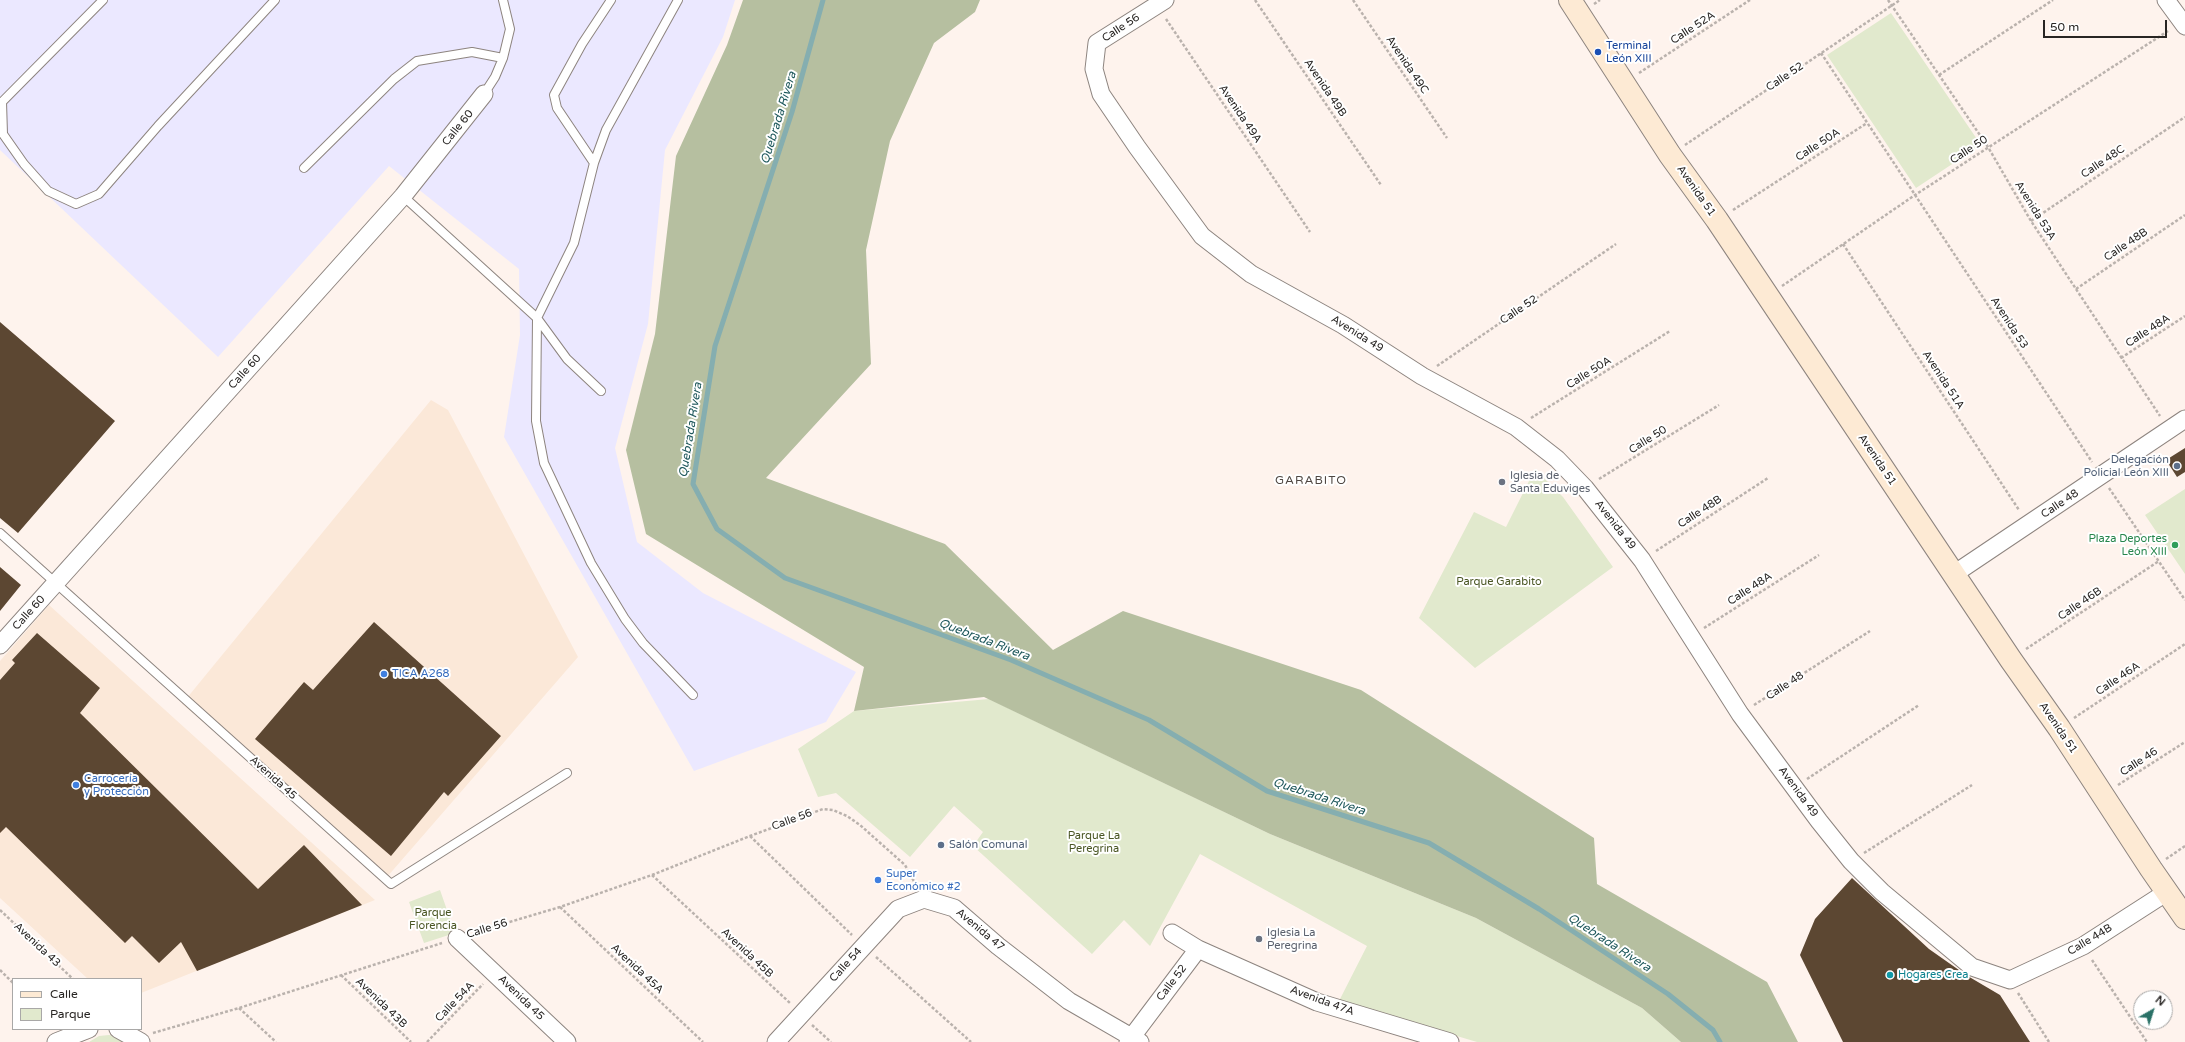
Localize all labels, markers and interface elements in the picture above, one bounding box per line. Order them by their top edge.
street label: Calle 52A [1668,9,1718,47]
street label: Calle 56 [1100,11,1142,45]
scale bar [2045,12,2169,38]
text: 50 m [2050,20,2079,34]
street label: Avenida 49C [1383,34,1431,96]
place label: Terminal León XIII [1606,39,1652,65]
marker: Terminal León XIII [1593,47,1603,57]
street label: Avenida 49B [1301,57,1349,119]
street label: Calle 52 [1764,60,1806,94]
water label: Quebrada Rivera [758,70,800,166]
street label: Avenida 49A [1216,82,1264,146]
street label: Calle 60 [440,107,476,149]
street label: Calle 50A [1793,126,1843,164]
street label: Calle 50 [1948,133,1990,167]
street label: Calle 48C [2079,143,2127,181]
street label: Avenida 51 [1674,163,1718,219]
street label: Avenida 53A [2012,179,2058,243]
street label: Calle 48B [2102,226,2150,264]
street label: Calle 52 [1498,293,1540,327]
street label: Avenida 53 [1987,295,2031,351]
street label: Calle 48A [2123,312,2173,350]
street label: Avenida 49 [1328,313,1386,355]
street label: Avenida 51A [1919,348,1967,412]
street label: Calle 60 [226,352,264,392]
street label: Calle 50A [1564,354,1614,392]
water label: Quebrada Rivera [676,381,706,479]
street label: Calle 50 [1627,423,1669,457]
street label: Avenida 51 [1855,432,1899,488]
place label: Delegación Policial León XIII [2084,453,2169,479]
marker: Delegación Policial León XIII [2172,461,2182,471]
place label: Iglesia de Santa Eduviges [1510,469,1590,495]
district label: GARABITO [1275,474,1347,488]
marker: Iglesia de Santa Eduviges [1497,477,1507,487]
street label: Calle 48 [2039,487,2081,521]
street label: Calle 48B [1676,493,1724,531]
street label: Avenida 49 [1592,498,1638,552]
place label: Plaza Deportes León XIII [2088,532,2167,558]
marker: Plaza Deportes León XIII [2170,540,2180,550]
street label: Calle 48A [1725,570,1775,608]
park label: Parque Garabito [1456,575,1542,589]
street label: Calle 46B [2056,585,2104,623]
street label: Calle 60 [10,593,48,633]
water label: Quebrada Rivera [937,616,1031,664]
street label: Calle 46A [2093,659,2143,699]
place label: TICA A268 [392,667,449,681]
marker: TICA A268 [379,669,389,679]
street label: Calle 48 [1764,669,1806,703]
street label: Avenida 51 [2036,700,2080,756]
street label: Calle 46 [2118,745,2160,779]
street label: Avenida 45 [247,753,299,803]
street label: Avenida 49 [1775,764,1821,820]
place label: Carrocería y Protección [84,772,149,798]
water label: Quebrada Rivera [1271,775,1367,819]
marker: Carrocería y Protección [71,780,81,790]
street label: Calle 56 [770,807,814,833]
park label: Parque La Peregrina [1068,829,1120,855]
place label: Salón Comunal [949,838,1027,852]
marker: Salón Comunal [936,840,946,850]
place label: Super Económico #2 [886,867,961,893]
marker: Super Económico #2 [873,875,883,885]
park label: Parque Florencia [409,906,457,932]
street label: Avenida 47 [953,906,1007,954]
water label: Quebrada Rivera [1565,911,1653,975]
street label: Calle 56 [465,917,509,941]
street label: Avenida 43 [11,920,63,970]
street label: Calle 44B [2065,922,2115,958]
street label: Avenida 45B [718,925,776,981]
place label: Iglesia La Peregrina [1267,926,1318,952]
marker: Iglesia La Peregrina [1254,934,1264,944]
street label: Avenida 45A [608,941,666,997]
street label: Calle 54 [827,945,865,985]
street label: Calle 52 [1154,962,1190,1004]
place label: Hogares Crea [1898,968,1968,982]
marker: Hogares Crea [1885,970,1895,980]
street label: Avenida 45 [495,973,547,1023]
street label: Avenida 43B [352,975,410,1031]
legend [12,978,142,1030]
street label: Calle 54A [433,979,477,1025]
street label: Avenida 47A [1288,983,1356,1019]
text: Calle [50,987,78,1001]
north arrow [2133,990,2173,1030]
text: N [2153,993,2168,1009]
text: Parque [50,1007,91,1021]

